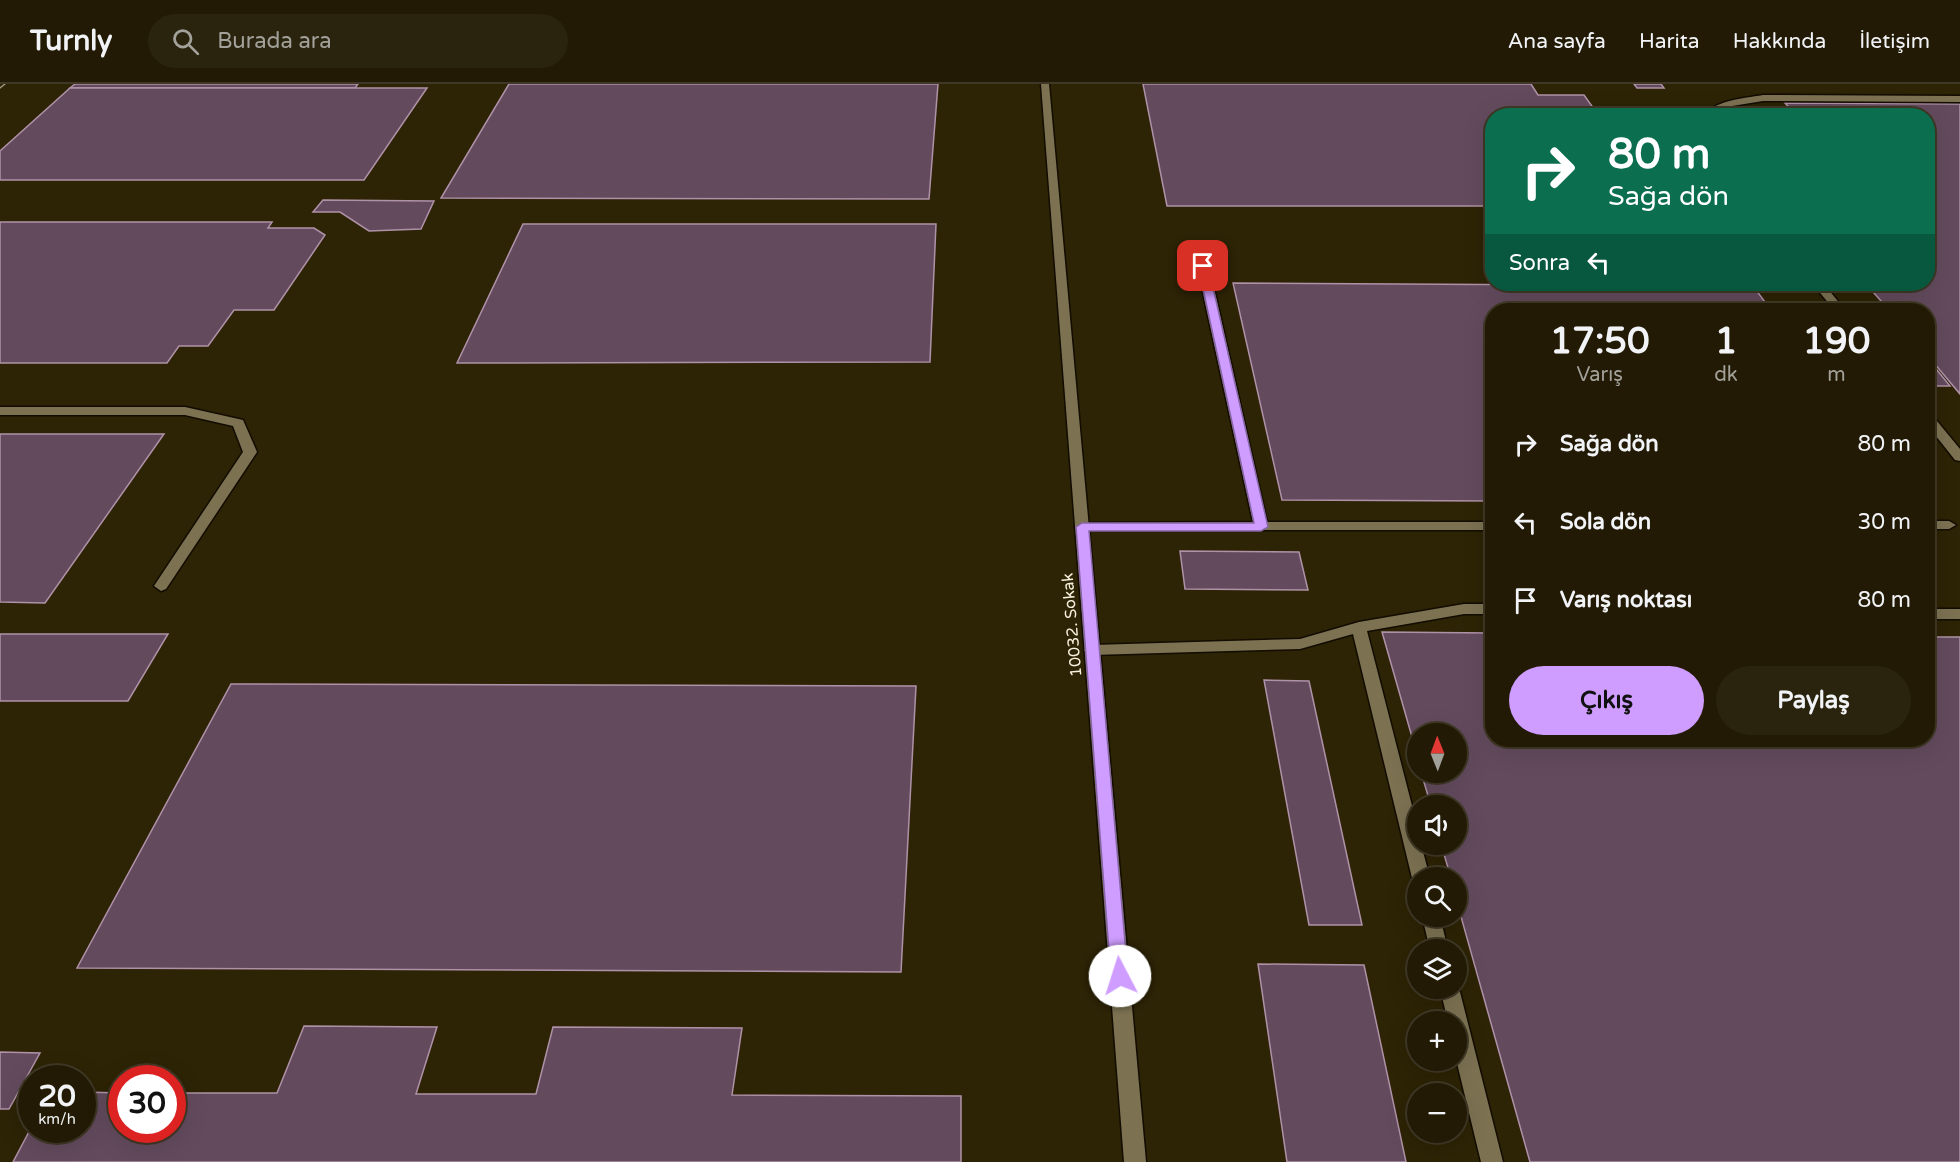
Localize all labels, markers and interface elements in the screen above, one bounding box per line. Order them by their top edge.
search box [148,14,568,68]
text: Turnly [30,24,112,58]
icon: search [169,25,202,58]
text: Burada ara [217,28,332,54]
text: Ana sayfa [1508,29,1606,54]
text: Harita [1639,29,1700,54]
text: Hakkında [1733,29,1826,54]
text: İletişim [1859,29,1930,54]
text: 80 m [1608,129,1710,180]
icon: right [1509,132,1587,210]
text: Sağa dön [1608,180,1729,213]
pin [1177,240,1228,291]
icon: left [1582,246,1615,279]
icon: arrive [1186,249,1219,282]
text: Sonra [1509,250,1570,276]
text: 17:50 [1550,320,1650,363]
text: 1 [1715,320,1737,363]
text: 190 [1802,320,1870,363]
text: Varış [1576,363,1623,387]
text: dk [1714,363,1738,387]
text: m [1827,363,1846,387]
icon: right [1509,428,1542,461]
text: Sağa dön [1560,431,1659,457]
text: 80 m [1857,431,1911,457]
icon: left [1509,506,1542,539]
text: Sola dön [1560,509,1651,535]
text: 30 m [1857,509,1911,535]
street label: 10032. Sokak [1057,572,1087,678]
icon: arrive [1509,584,1542,617]
text: Varış noktası [1560,587,1692,613]
text: 80 m [1857,587,1911,613]
button: Çıkış [1509,666,1704,735]
button: Paylaş [1716,666,1911,735]
north arrow [1407,723,1467,783]
map controls [1407,723,1467,1143]
button: sound [1407,795,1467,855]
button: search [1407,867,1467,927]
button: layers [1407,939,1467,999]
position arrow [1088,944,1152,1008]
button: + [1407,1011,1467,1071]
speed limit sign: 30 [108,1065,186,1143]
text: 20 [38,1078,76,1115]
button: − [1407,1083,1467,1143]
text: km/h [38,1110,76,1128]

